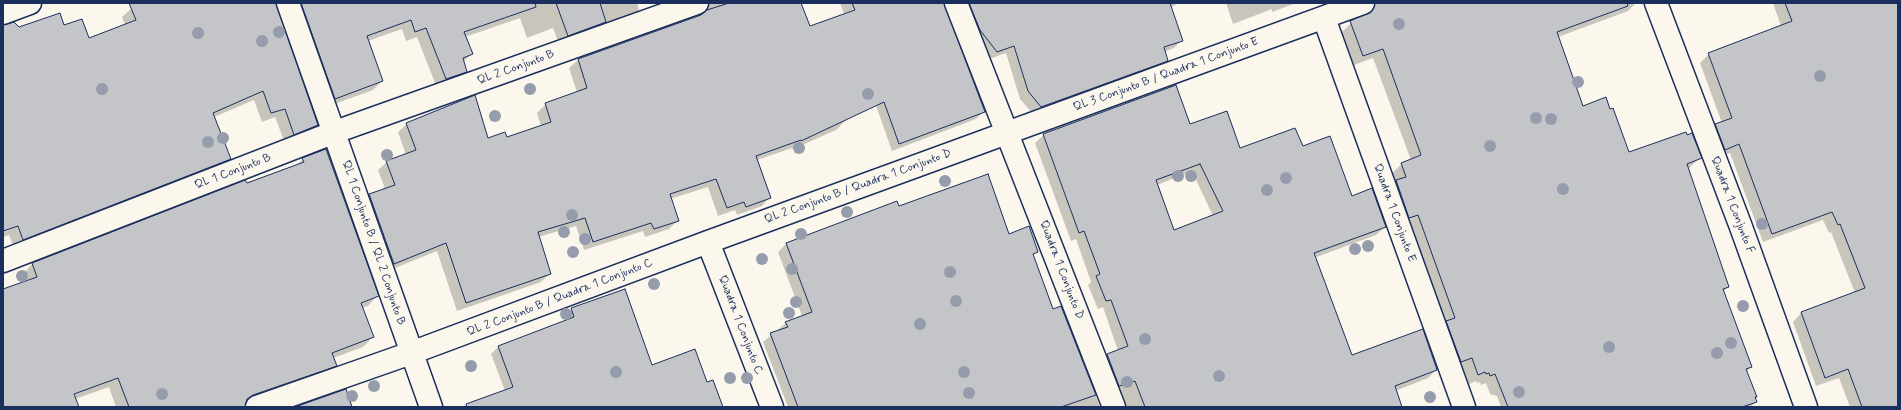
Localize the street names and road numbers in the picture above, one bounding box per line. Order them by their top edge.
street label: QL 3 Conjunto B / Quadra 1 Conjunto E [1072,35,1260,115]
street label: QL 2 Conjunto B [475,47,557,89]
street label: QL 2 Conjunto B / Quadra 1 Conjunto D [763,146,953,228]
street label: QL 1 Conjunto B [193,151,273,193]
street label: Quadra 1 Conjunto F [1707,154,1757,256]
street label: QL 1 Conjunto B / QL 2 Conjunto B [338,159,408,327]
street label: Quadra 1 Conjunto E [1370,162,1418,264]
street label: Quadra 1 Conjunto D [1036,219,1086,321]
street label: QL 2 Conjunto B / Quadra 1 Conjunto C [465,256,655,340]
street label: Quadra 1 Conjunto C [714,273,766,377]

